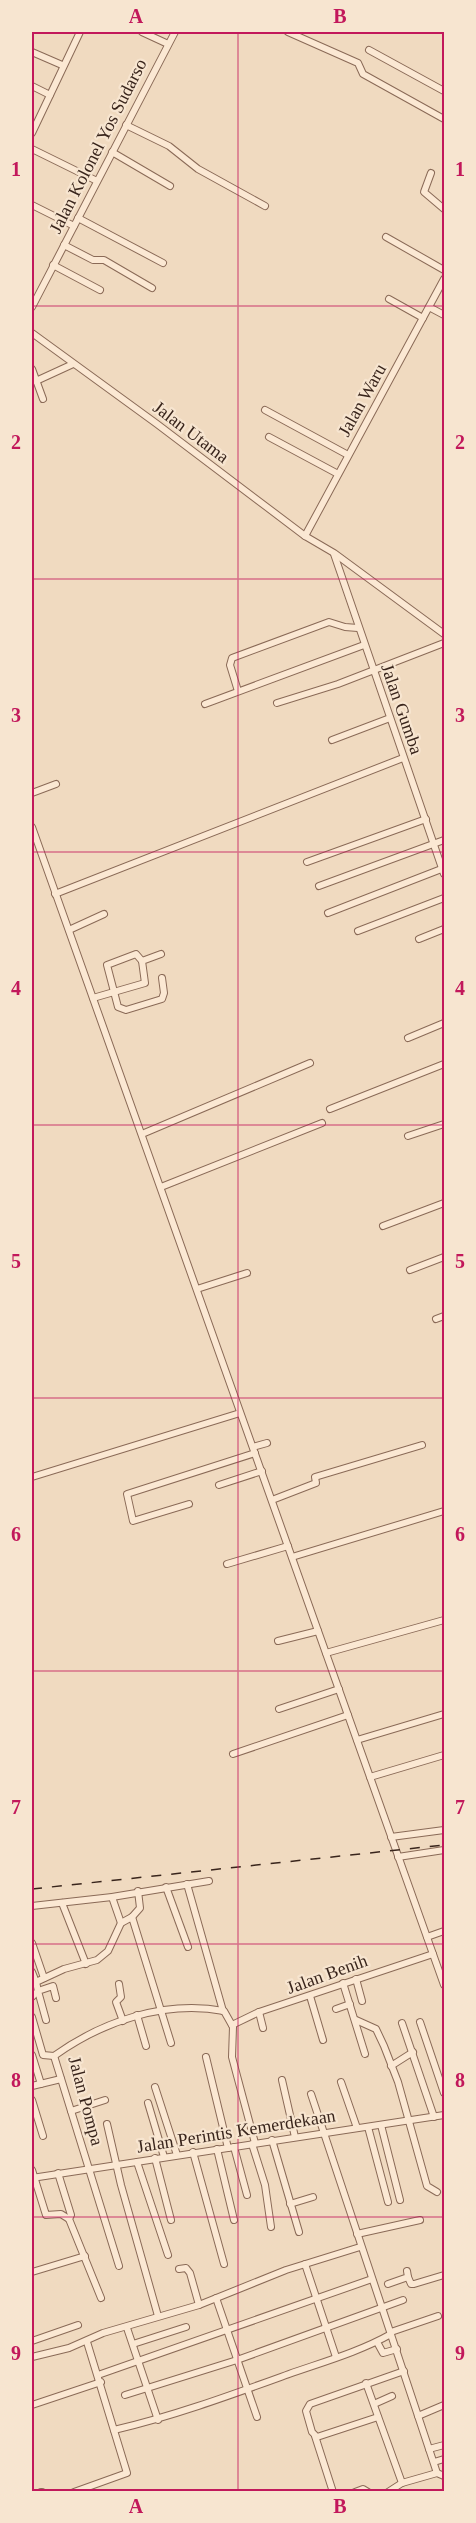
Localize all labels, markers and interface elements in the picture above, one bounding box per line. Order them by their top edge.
text: A [129,5,144,27]
text: B [333,5,347,27]
street label: Jalan Kolonel Yos Sudarso [45,55,151,237]
text: 1 [11,158,21,180]
text: 1 [455,158,465,180]
street label: Jalan Waru [334,360,390,440]
street label: Jalan Utama [149,397,233,467]
text: 2 [11,431,21,453]
text: 2 [455,431,465,453]
street label: Jalan Gumba [377,661,427,757]
text: 3 [11,704,21,726]
text: 3 [455,704,465,726]
text: 4 [11,977,21,999]
text: 4 [455,977,465,999]
text: 5 [11,1250,21,1272]
text: 5 [455,1250,465,1272]
text: 6 [11,1523,21,1545]
text: 6 [455,1523,465,1545]
text: 7 [11,1796,21,1818]
text: 7 [455,1796,465,1818]
street label: Jalan Benih [284,1950,370,1998]
street label: Jalan Pompa [64,2054,108,2148]
text: 8 [11,2069,21,2091]
text: 8 [455,2069,465,2091]
street label: Jalan Perintis Kemerdekaan [135,2105,337,2157]
text: 9 [11,2342,21,2364]
text: 9 [455,2342,465,2364]
text: A [129,2495,144,2517]
text: B [333,2495,347,2517]

